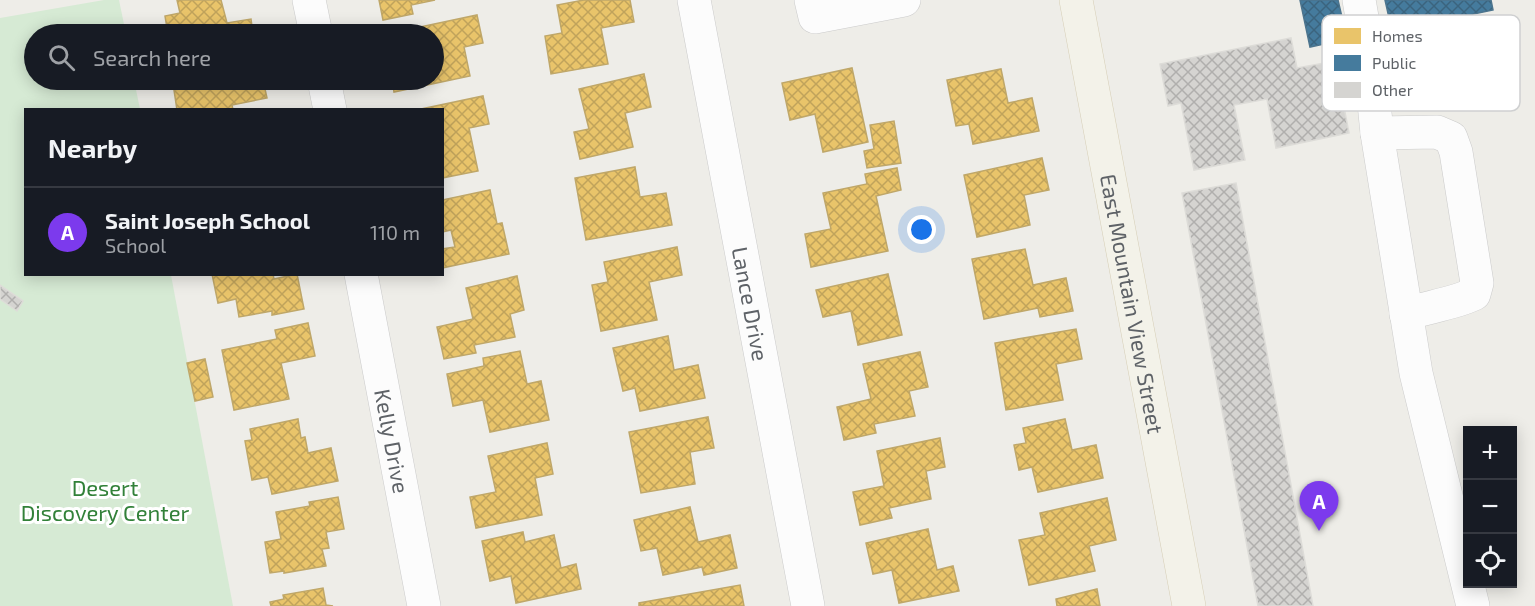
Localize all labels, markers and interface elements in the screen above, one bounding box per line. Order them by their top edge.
legend [1322,15,1520,111]
search box [24,24,444,90]
text: Homes [1372,26,1423,45]
icon: search [45,41,78,74]
text: Search here [93,44,211,70]
text: Public [1372,53,1416,72]
text: Other [1372,80,1414,99]
text: Nearby [48,132,137,163]
street label: East Mountain View Street [1096,172,1170,436]
text: Saint Joseph School [105,207,310,233]
your location [907,215,936,244]
text: A [61,220,74,244]
text: 110 m [370,220,420,244]
text: School [105,233,166,257]
street label: Lance Drive [728,244,775,363]
street label: Kelly Drive [370,387,415,495]
map controls [1463,426,1517,588]
button: + [1463,426,1517,480]
park label: Desert Discovery Center [21,474,189,525]
button: − [1463,480,1517,534]
pin: A [1300,482,1338,531]
button: locate [1463,534,1517,588]

